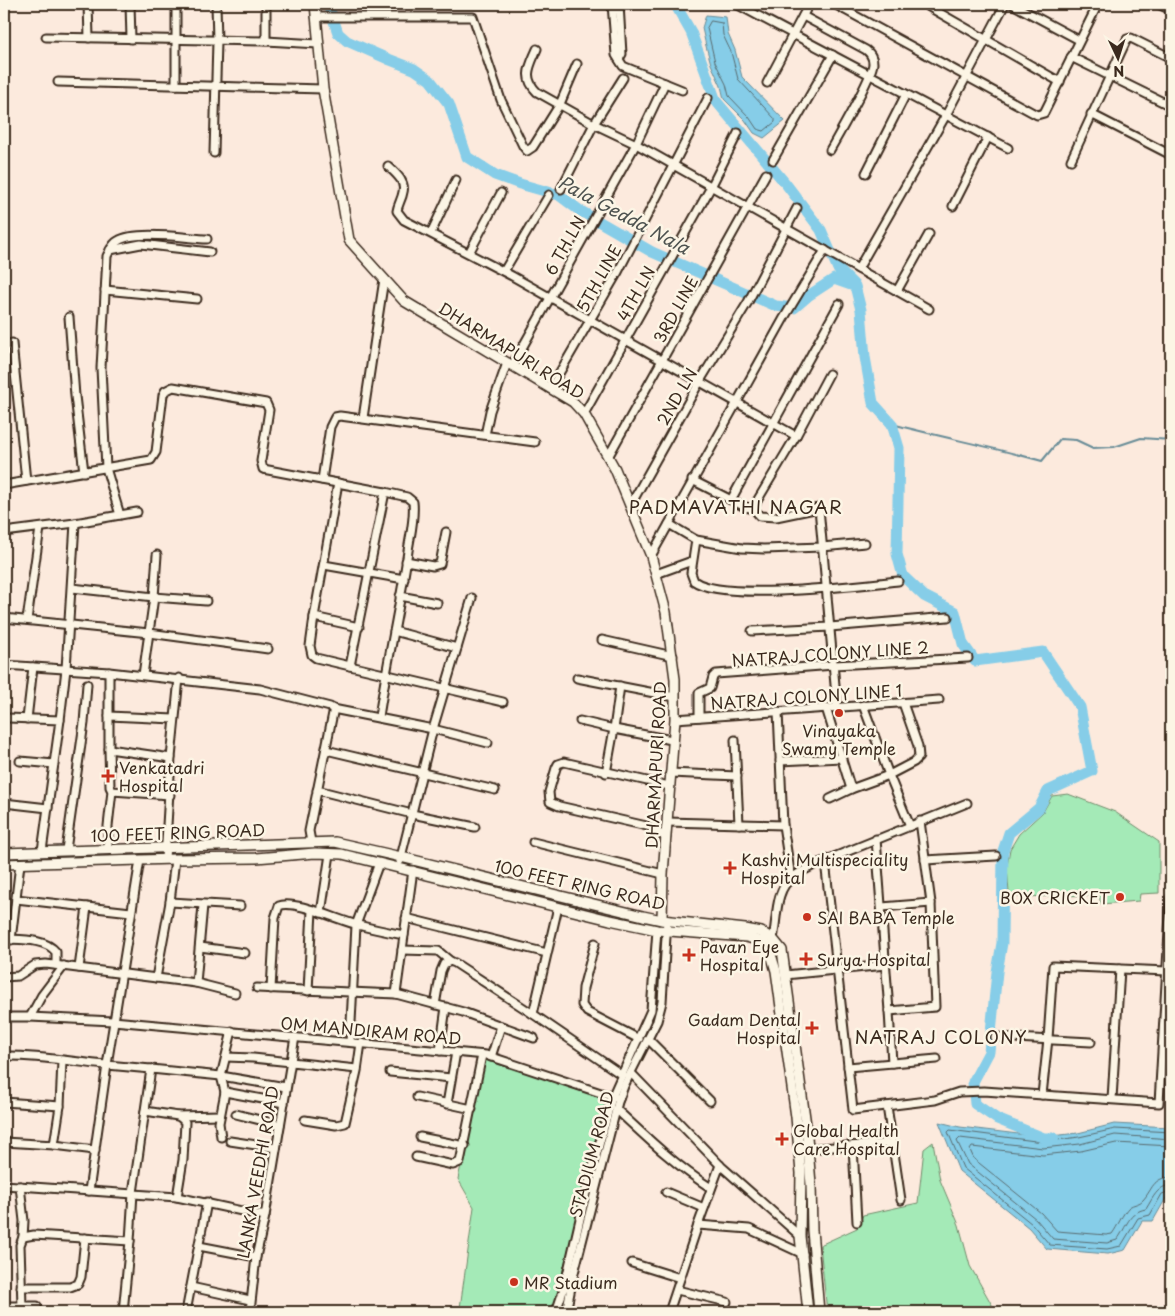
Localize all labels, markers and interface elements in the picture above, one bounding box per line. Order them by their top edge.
north arrow [1092,32,1142,82]
text: N [1113,61,1125,82]
water label: Pala Gedda Nala [553,168,696,261]
street label: 6 TH LN [538,211,590,279]
street label: 5TH LINE [570,240,626,316]
street label: 4TH LN [610,261,660,325]
street label: 3RD LINE [647,271,703,347]
street label: DHARMAPURI ROAD [434,295,590,405]
street label: 2ND LN [650,363,702,429]
district label: PADMAVATHI NAGAR [629,493,843,520]
street label: NATRAJ COLONY LINE 2 [731,634,929,672]
street label: NATRAJ COLONY LINE 1 [709,677,903,715]
street label: DHARMAPURI ROAD [639,681,671,849]
marker: Vinayaka Swamy Temple [833,707,845,719]
place label: Vinayaka Swamy Temple [782,718,896,760]
place label: Venkatadri Hospital [119,755,205,797]
marker: Venkatadri Hospital [101,769,115,783]
street label: 100 FEET RING ROAD [90,817,266,847]
place label: Kashvi Multispeciality Hospital [741,847,908,889]
street label: 100 FEET RING ROAD [492,853,668,915]
marker: Kashvi Multispeciality Hospital [723,861,737,875]
place label: BOX CRICKET [1000,885,1110,909]
marker: BOX CRICKET [1114,891,1126,903]
place label: SAI BABA Temple [817,905,955,929]
marker: SAI BABA Temple [801,911,813,923]
place label: Pavan Eye Hospital [700,934,779,976]
place label: Surya Hospital [817,947,931,971]
marker: Pavan Eye Hospital [682,948,696,962]
marker: Surya Hospital [799,952,813,966]
place label: Gadam Dental Hospital [688,1007,801,1049]
street label: OM MANDIRAM ROAD [280,1010,462,1050]
marker: Gadam Dental Hospital [805,1021,819,1035]
district label: NATRAJ COLONY [854,1023,1028,1050]
street label: LANKA VEEDHI ROAD [230,1084,284,1260]
street label: STADIUM ROAD [563,1088,619,1220]
place label: Global Health Care Hospital [793,1118,900,1160]
marker: Global Health Care Hospital [775,1132,789,1146]
place label: MR Stadium [524,1270,618,1294]
marker: MR Stadium [508,1276,520,1288]

